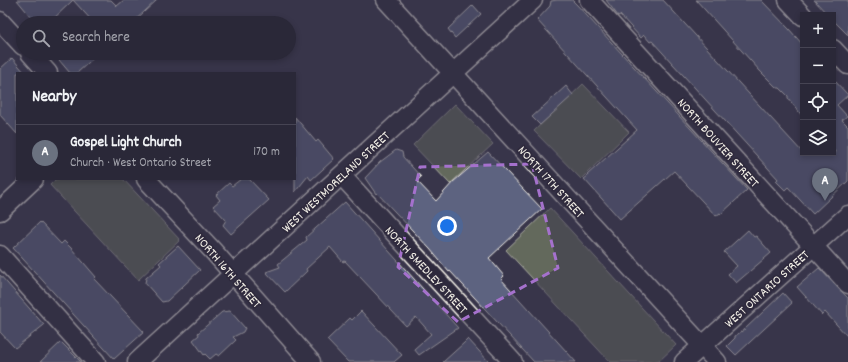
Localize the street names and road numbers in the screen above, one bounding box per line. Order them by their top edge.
street label: NORTH BOUVIER STREET [672,95,763,193]
street label: WEST WESTMORELAND STREET [278,128,395,238]
street label: NORTH 17TH STREET [512,142,588,223]
street label: NORTH SMEDLEY STREET [379,222,471,319]
street label: NORTH 16TH STREET [189,230,265,313]
street label: WEST ONTARIO STREET [721,246,814,333]

